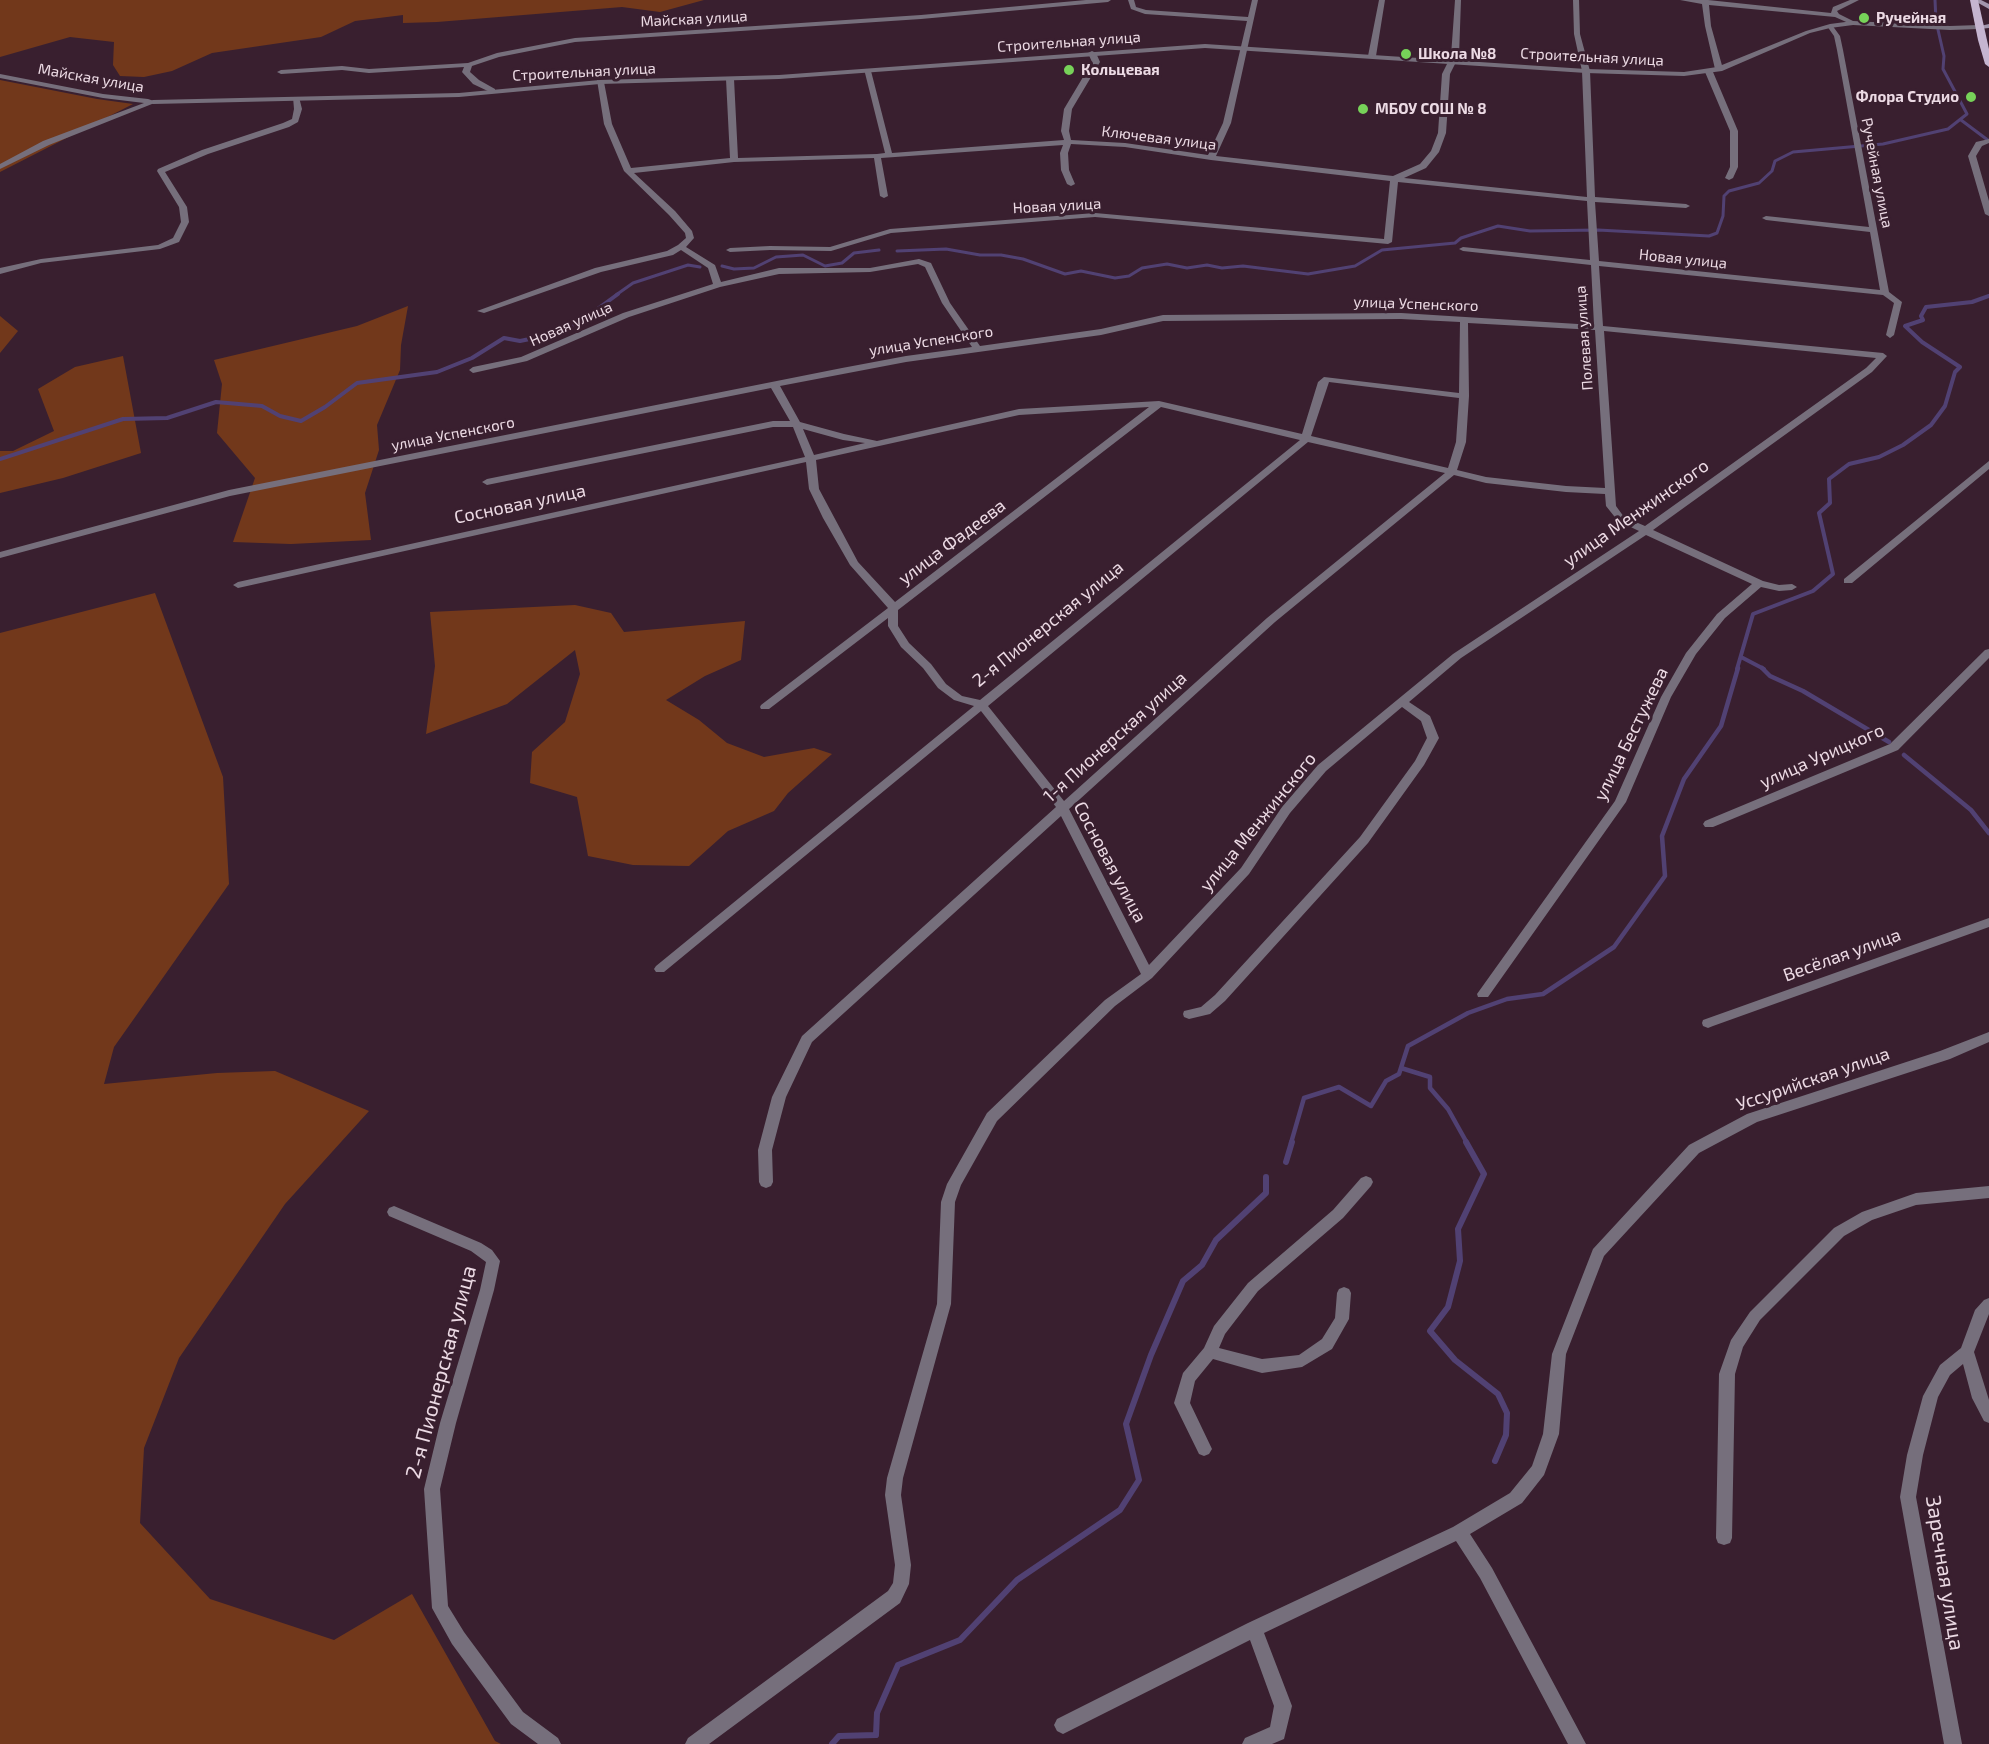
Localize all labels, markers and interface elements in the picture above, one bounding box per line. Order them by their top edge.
street label: Майская улица [640,7,748,31]
place label: Ручейная [1876,9,1946,27]
marker: Ручейная [1857,11,1871,25]
street label: Строительная улица [997,28,1141,56]
street label: Строительная улица [1520,44,1664,70]
place label: Школа №8 [1418,45,1496,63]
marker: Школа №8 [1399,47,1413,61]
street label: Строительная улица [512,59,656,85]
street label: Майская улица [37,60,145,96]
place label: Кольцевая [1081,61,1160,79]
marker: Кольцевая [1062,63,1076,77]
place label: Флора Студио [1856,88,1959,106]
marker: Флора Студио [1964,90,1978,104]
place label: МБОУ СОШ № 8 [1375,100,1487,118]
marker: МБОУ СОШ № 8 [1356,102,1370,116]
street label: Ручейная улица [1857,116,1897,230]
street label: Ключевая улица [1101,122,1217,154]
street label: Новая улица [1012,195,1102,217]
street label: Новая улица [1638,245,1728,273]
street label: Полевая улица [1571,285,1597,391]
street label: улица Успенского [1353,293,1479,315]
street label: Новая улица [527,298,615,350]
street label: улица Успенского [868,322,994,360]
street label: улица Успенского [390,413,516,455]
street label: улица Менжинского [1559,455,1713,571]
street label: Сосновая улица [452,480,588,528]
street label: улица Фадеева [894,495,1010,589]
street label: 2-я Пионерская улица [968,556,1128,692]
street label: улица Бестужева [1589,664,1673,804]
street label: 1-я Пионерская улица [1039,667,1191,807]
street label: улица Урицкого [1756,719,1888,793]
street label: улица Менжинского [1195,748,1321,896]
street label: Сосновая улица [1069,798,1151,926]
street label: Весёлая улица [1780,924,1904,986]
street label: Уссурийская улица [1734,1043,1892,1115]
street label: 2-я Пионерская улица [400,1263,482,1481]
street label: Заречная улица [1920,1494,1970,1652]

